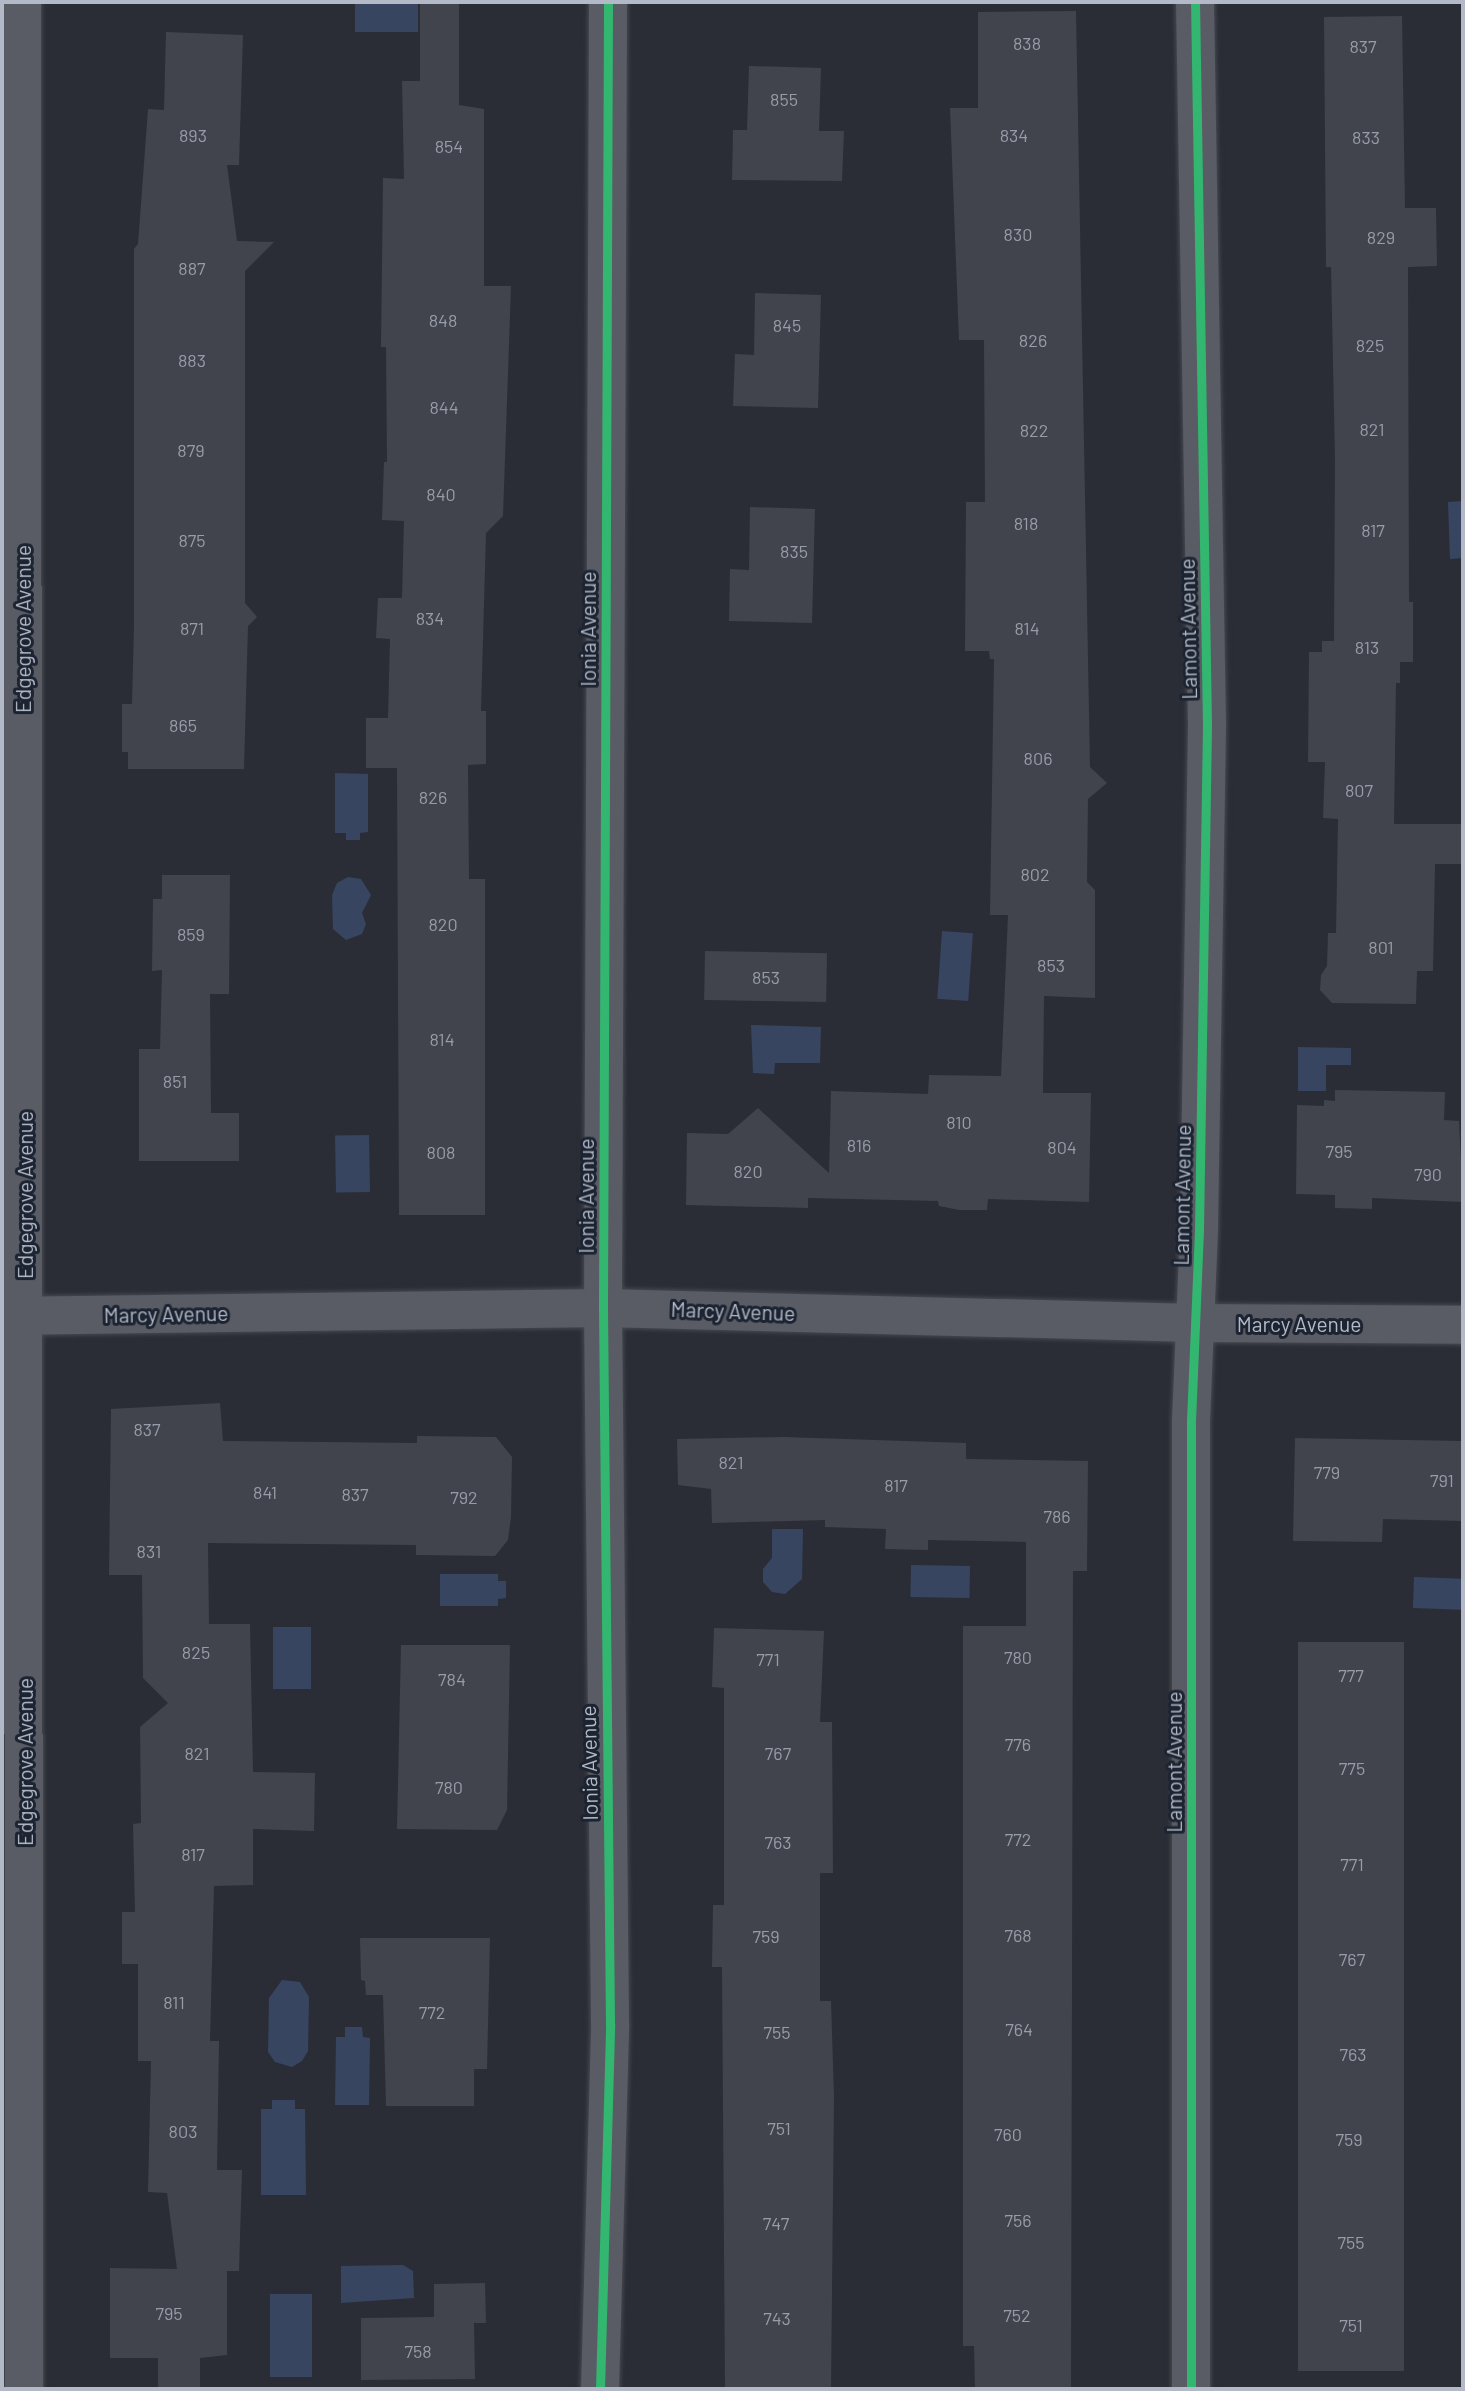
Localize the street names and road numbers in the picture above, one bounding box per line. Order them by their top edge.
street label: Edgegrove Avenue [10,545,36,713]
street label: Lamont Avenue [1174,558,1202,700]
street label: Ionia Avenue [575,571,601,687]
street label: Edgegrove Avenue [12,1111,38,1279]
street label: Lamont Avenue [1168,1124,1196,1266]
street label: Ionia Avenue [573,1138,599,1254]
street label: Marcy Avenue [670,1296,796,1326]
street label: Marcy Avenue [103,1300,229,1328]
street label: Marcy Avenue [1237,1311,1361,1337]
street label: Edgegrove Avenue [12,1678,38,1846]
street label: Lamont Avenue [1161,1691,1187,1833]
street label: Ionia Avenue [575,1705,603,1821]

